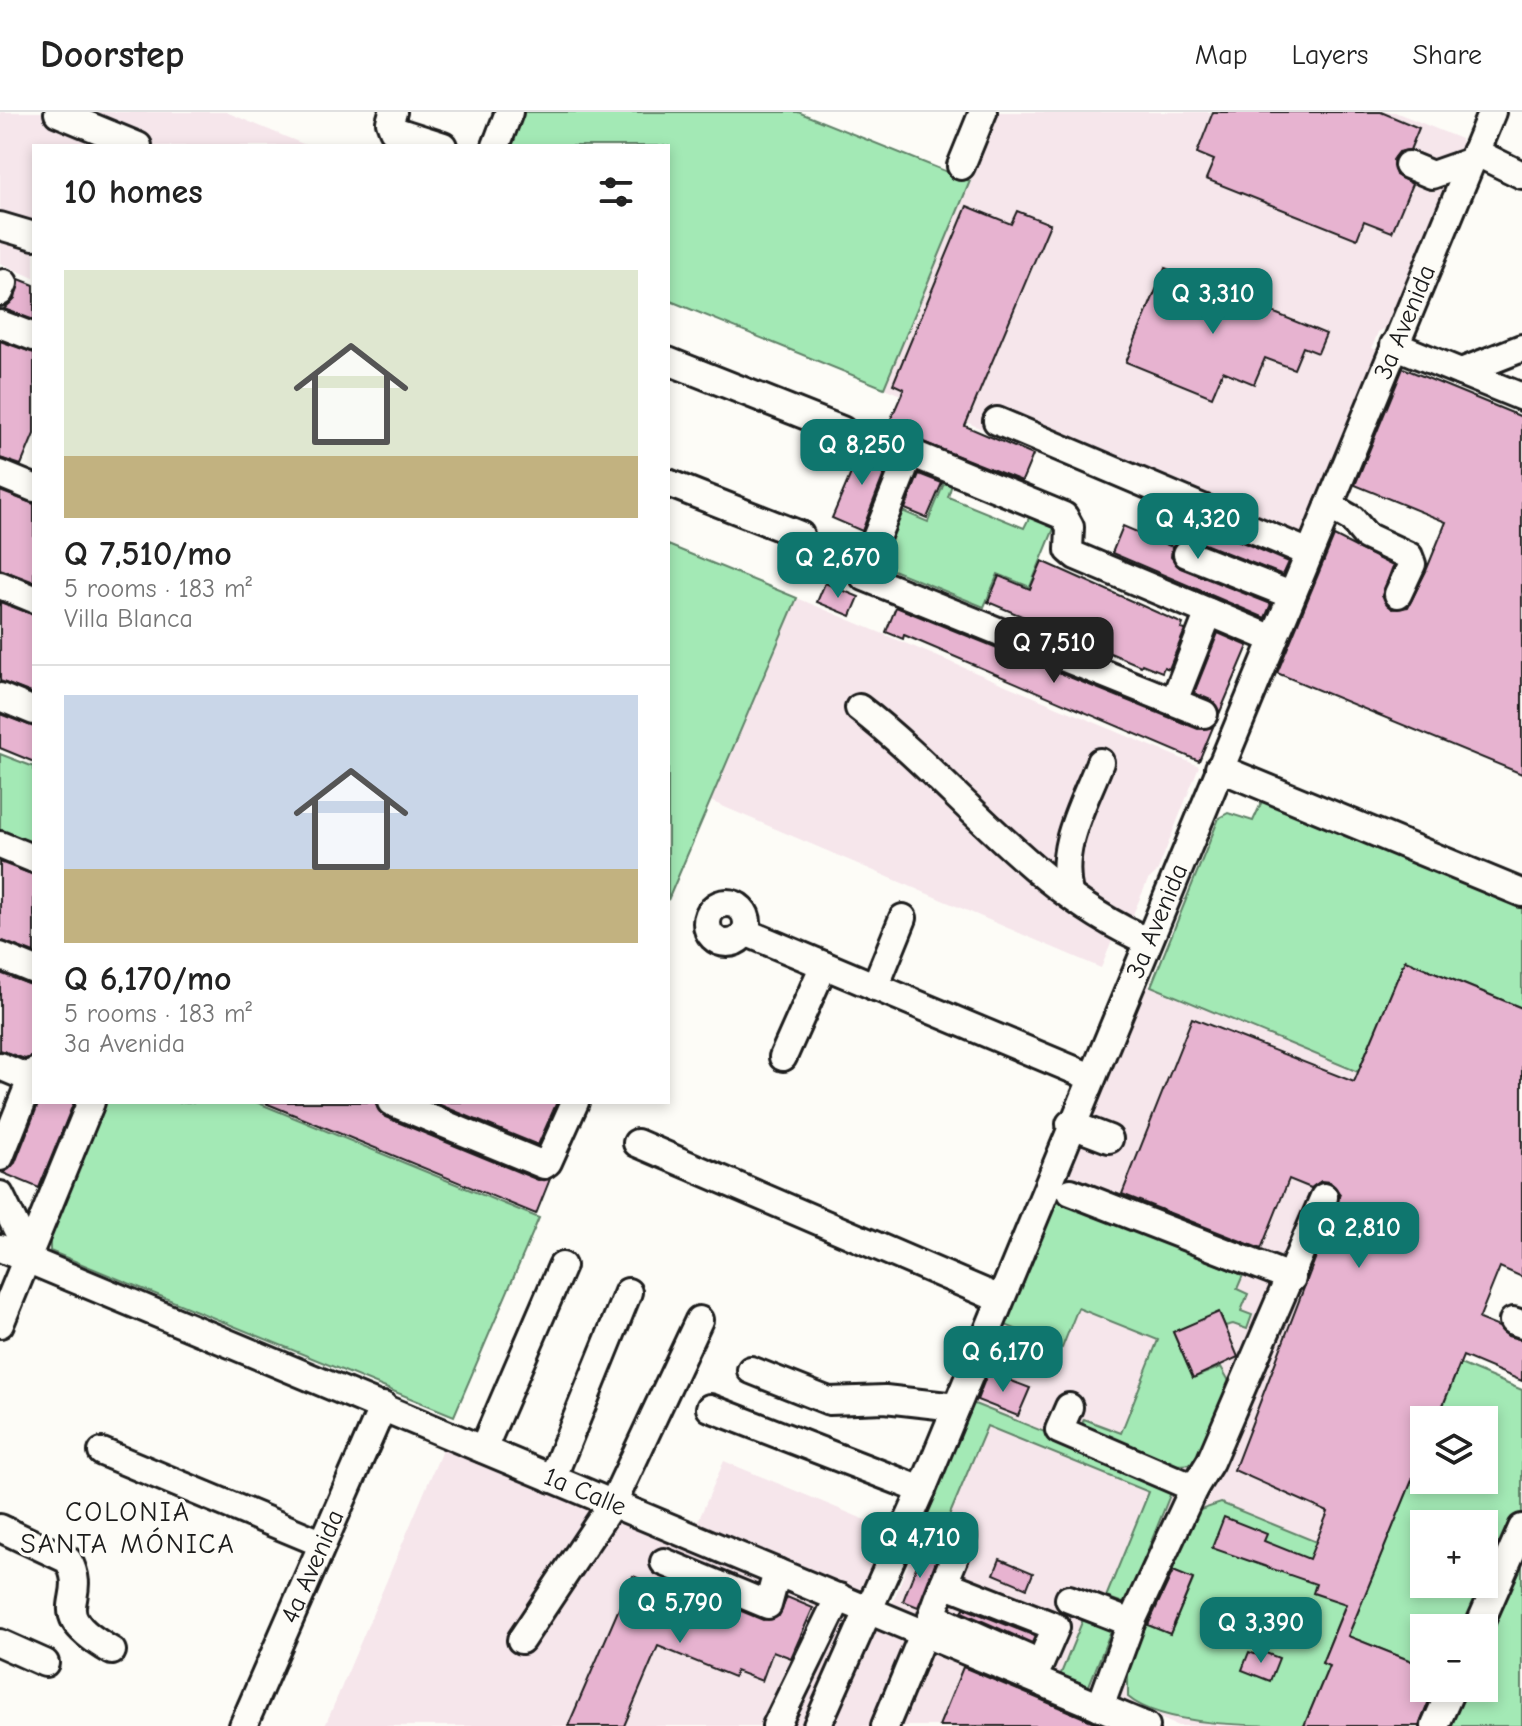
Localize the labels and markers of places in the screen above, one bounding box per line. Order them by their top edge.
pin: Q 3,310 [1139,268,1287,336]
pin: Q 8,250 [788,419,936,487]
pin: Q 4,320 [1124,493,1272,561]
pin: Q 2,670 [764,532,912,600]
pin: Q 7,510 [980,617,1128,685]
pin: Q 2,810 [1285,1202,1433,1270]
pin: Q 6,170 [929,1326,1077,1394]
pin: Q 4,710 [846,1512,994,1580]
pin: Q 5,790 [606,1577,754,1645]
pin: Q 3,390 [1187,1597,1335,1665]

